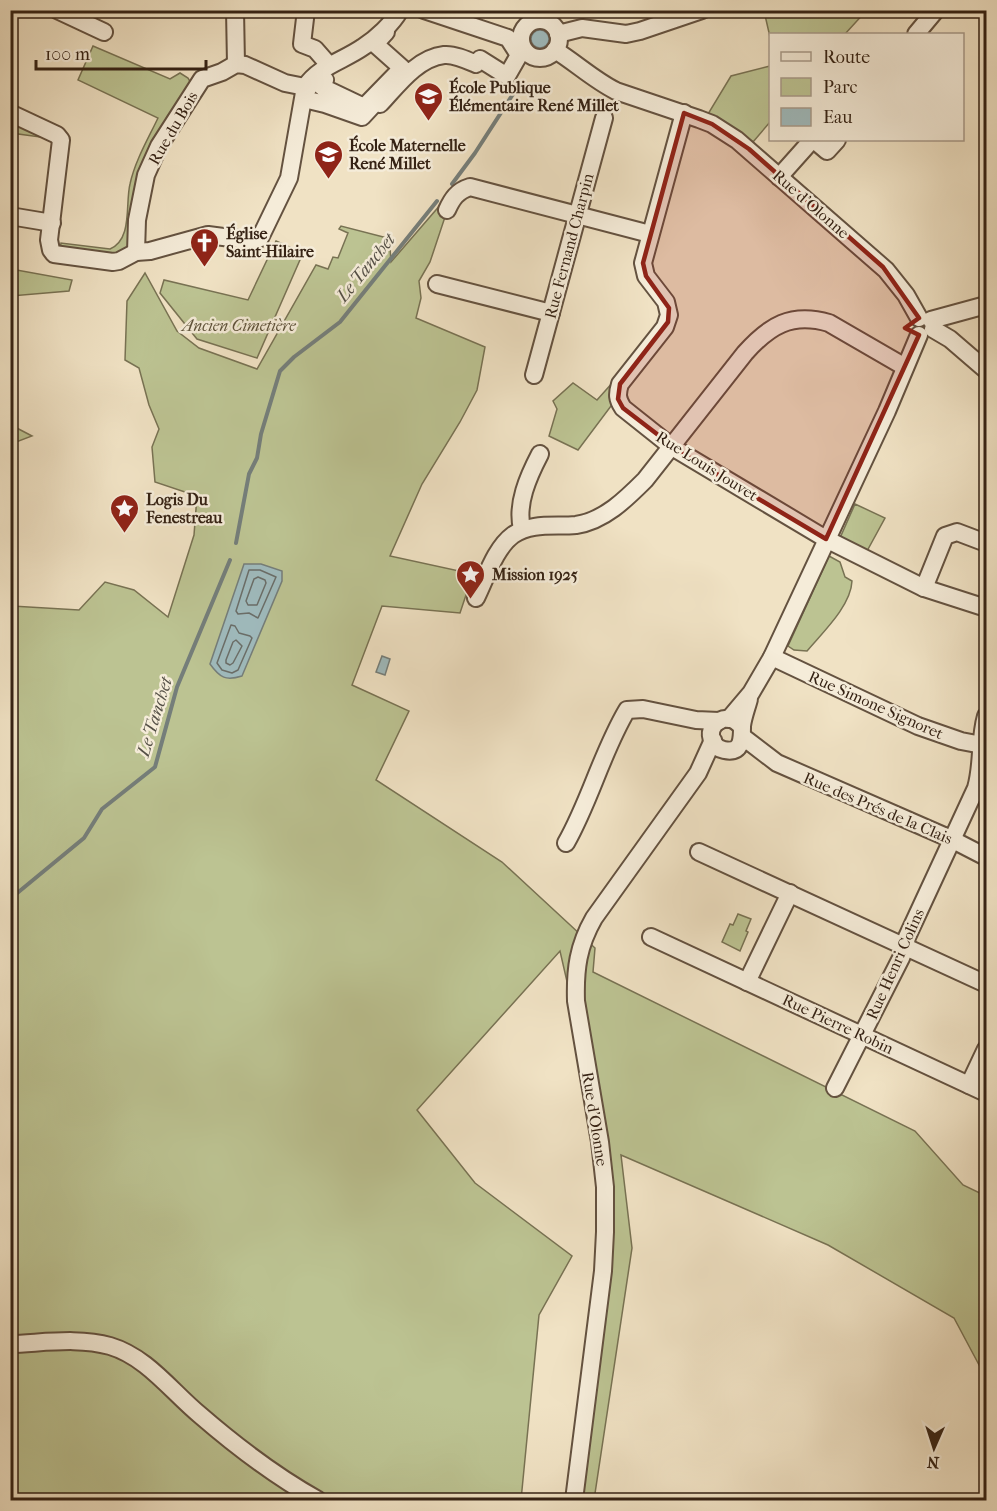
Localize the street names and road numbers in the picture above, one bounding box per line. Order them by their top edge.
street label: Rue du Bois [144,88,202,168]
street label: Rue d'Olonne [769,166,853,242]
street label: Rue Fernand Charpin [540,170,598,321]
street label: Rue Louis Jouvet [653,427,762,505]
street label: Rue Simone Signoret [806,667,947,743]
street label: Rue des Prés de la Clais [801,768,955,848]
street label: Rue Henri Colins [862,906,928,1022]
street label: Rue Pierre Robin [779,990,897,1058]
street label: Rue d'Olonne [578,1070,612,1168]

